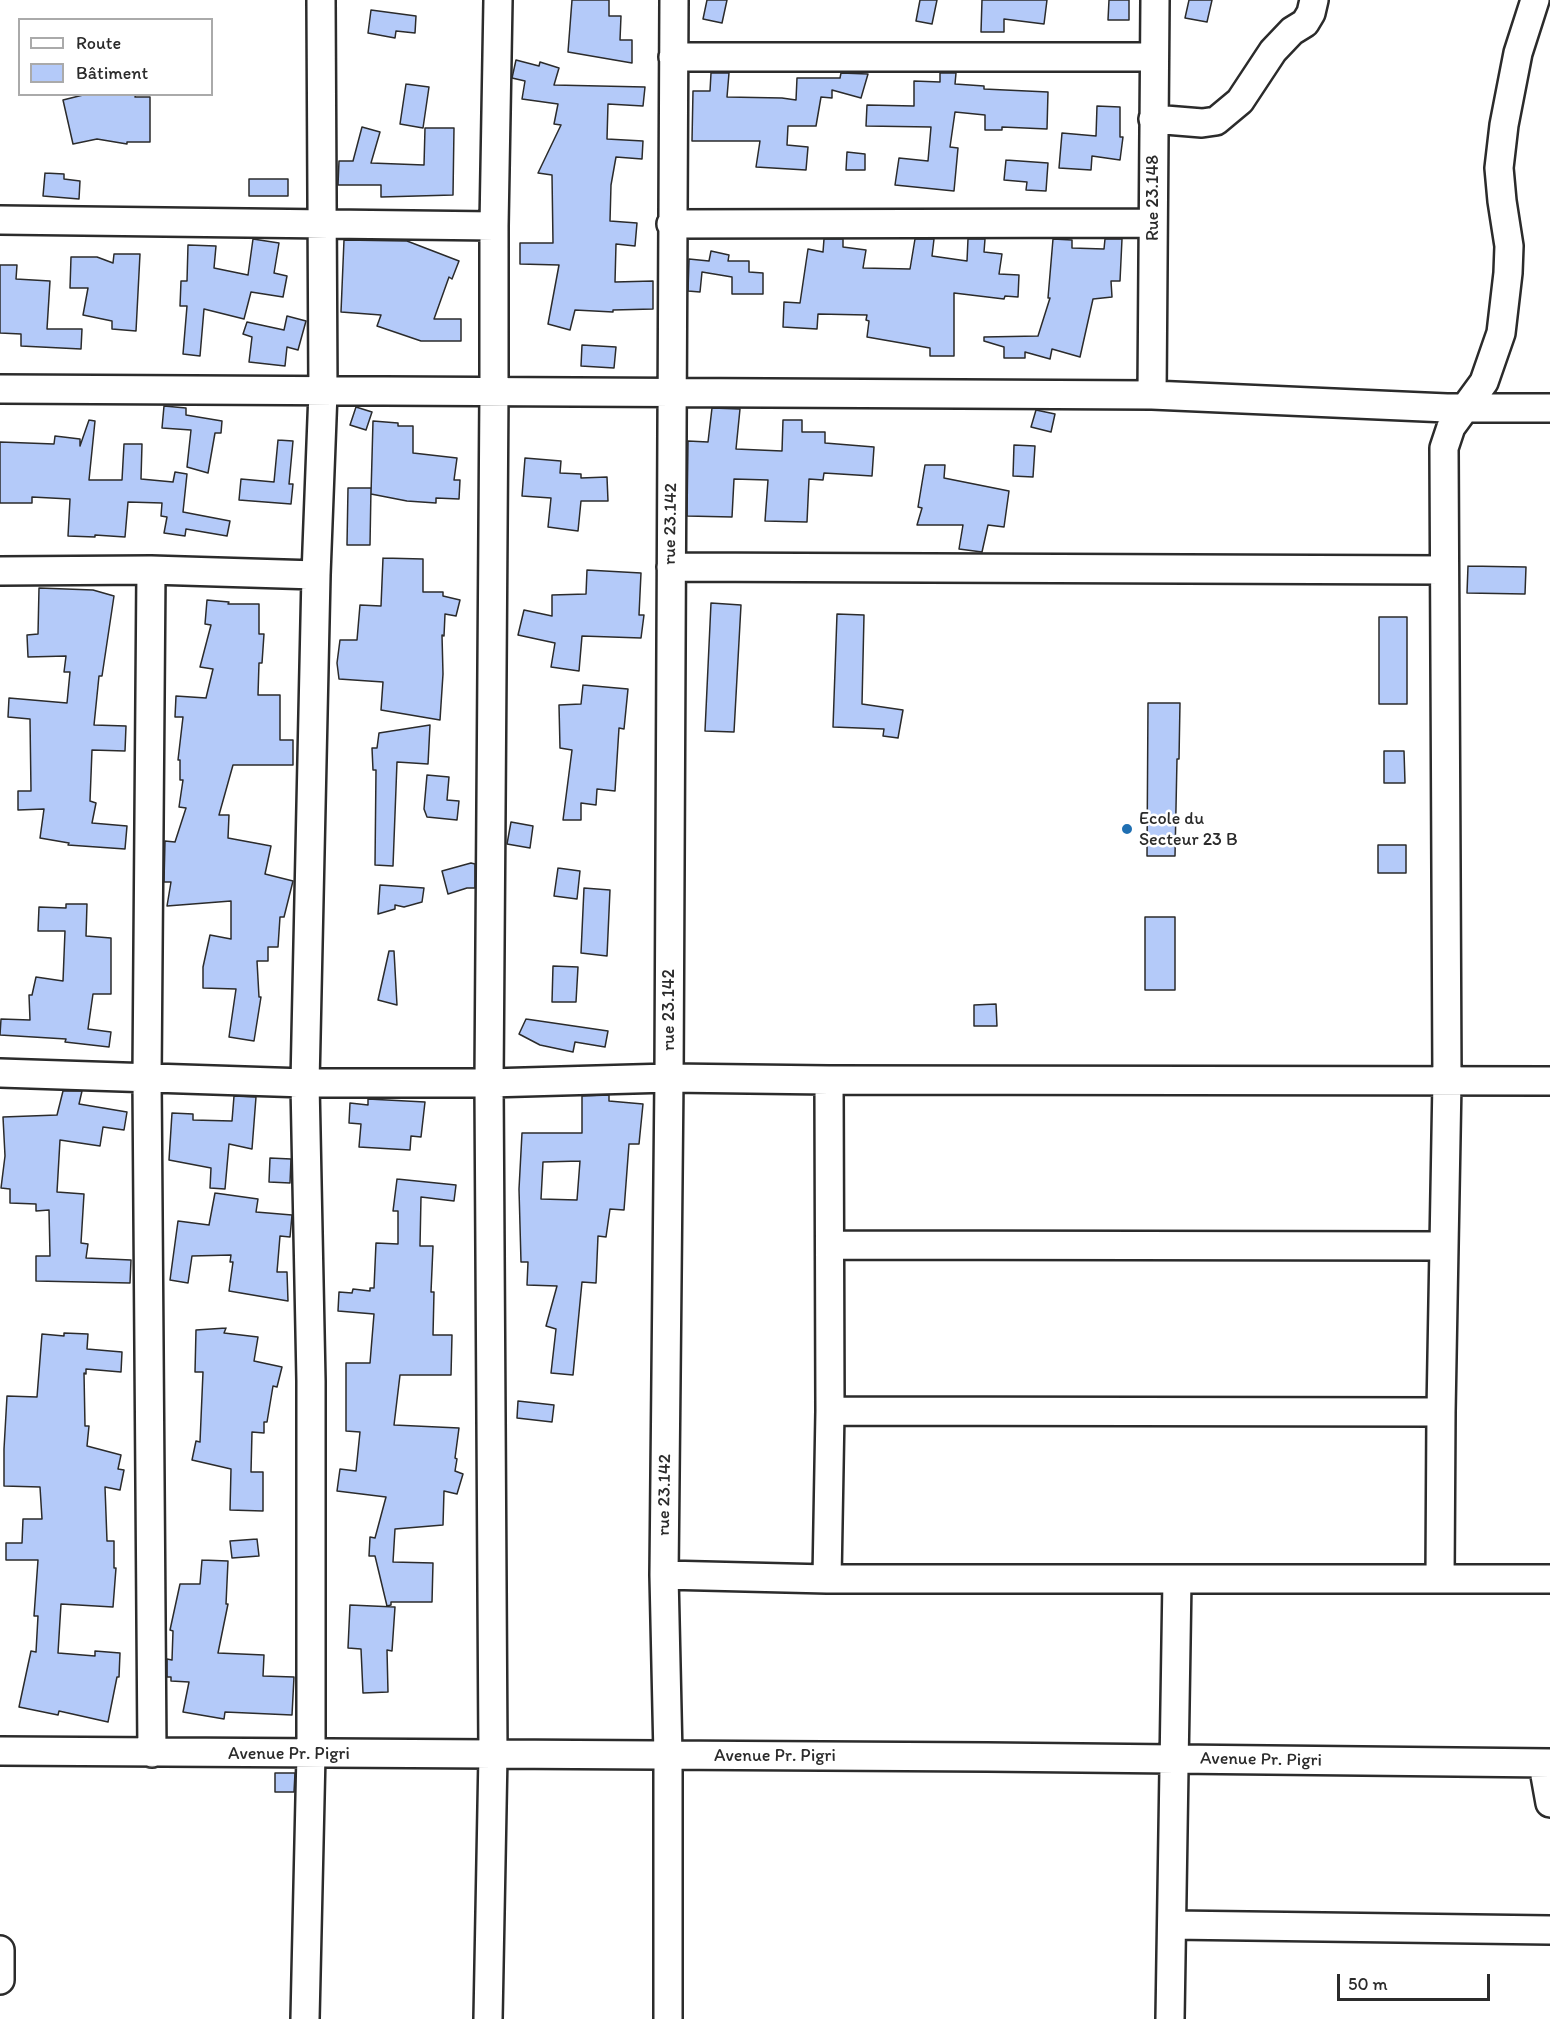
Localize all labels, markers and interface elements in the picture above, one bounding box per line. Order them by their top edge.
legend [18,18,213,96]
text: Route [76,32,121,54]
text: Bâtiment [76,62,148,84]
street label: Rue 23.148 [1142,155,1164,241]
street label: rue 23.142 [659,483,683,565]
place label: Ecole du Secteur 23 B [1139,808,1238,850]
marker: Ecole du Secteur 23 B [1120,822,1134,836]
street label: rue 23.142 [658,969,680,1051]
street label: rue 23.142 [653,1454,677,1536]
street label: Avenue Pr. Pigri [228,1743,350,1765]
street label: Avenue Pr. Pigri [714,1745,836,1767]
street label: Avenue Pr. Pigri [1200,1748,1322,1772]
scale bar [1340,1962,1493,2000]
text: 50 m [1348,1973,1388,1995]

